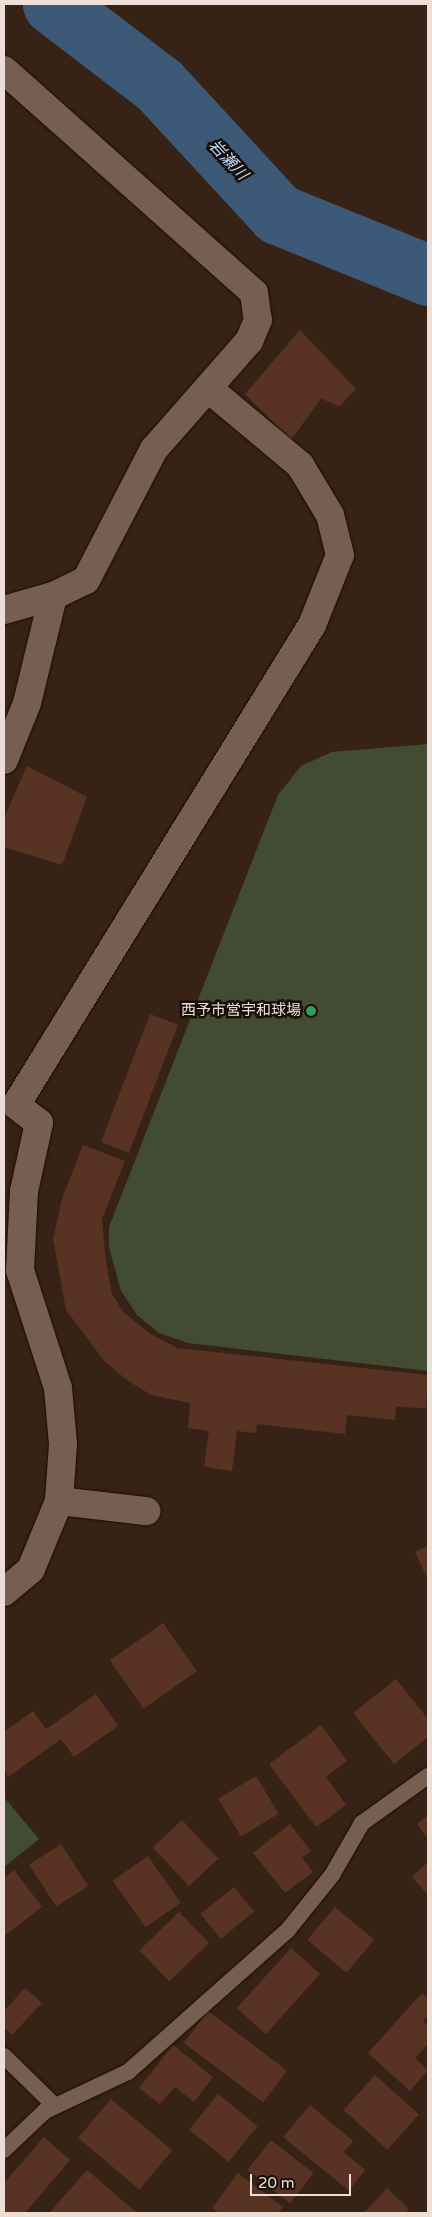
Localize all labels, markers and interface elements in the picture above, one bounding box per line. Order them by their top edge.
water label: 岩瀬川 [205,136,251,184]
place label: 西予市営宇和球場 [181,1002,301,1020]
marker: 西予市営宇和球場 [305,1005,317,1017]
scale bar [252,2164,353,2196]
text: 20 m [258,2174,295,2192]

